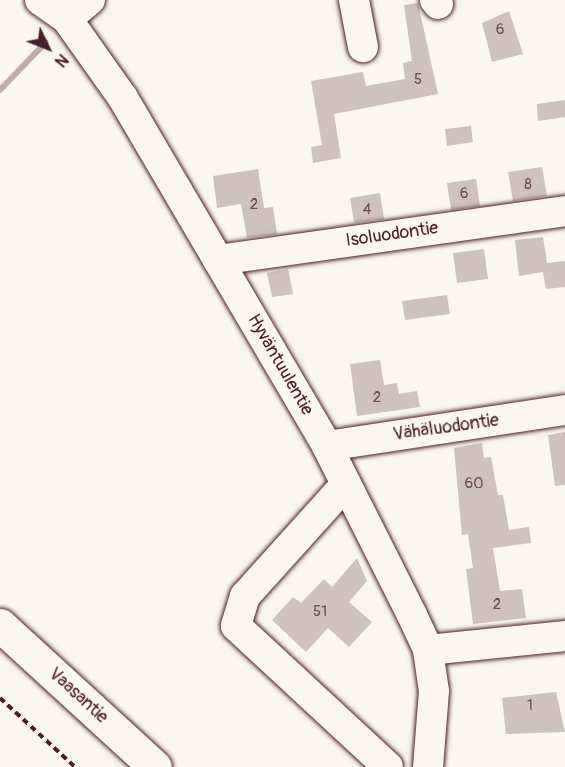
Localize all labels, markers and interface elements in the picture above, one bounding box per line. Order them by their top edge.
north arrow [18,18,78,78]
house number: 6 [496,21,504,39]
text: N [50,49,72,71]
house number: 5 [414,71,422,89]
house number: 8 [524,176,532,194]
house number: 6 [460,185,468,203]
house number: 2 [250,196,258,214]
house number: 4 [363,201,371,219]
street label: Isoluodontie [344,218,440,252]
street label: Hyväntuulentie [242,311,318,419]
house number: 2 [373,389,381,407]
street label: Vähäluodontie [392,410,500,446]
house number: 60 [465,475,483,493]
house number: 2 [493,596,501,614]
house number: 51 [313,603,327,621]
street label: Vaasantie [44,664,112,728]
house number: 1 [527,697,533,715]

